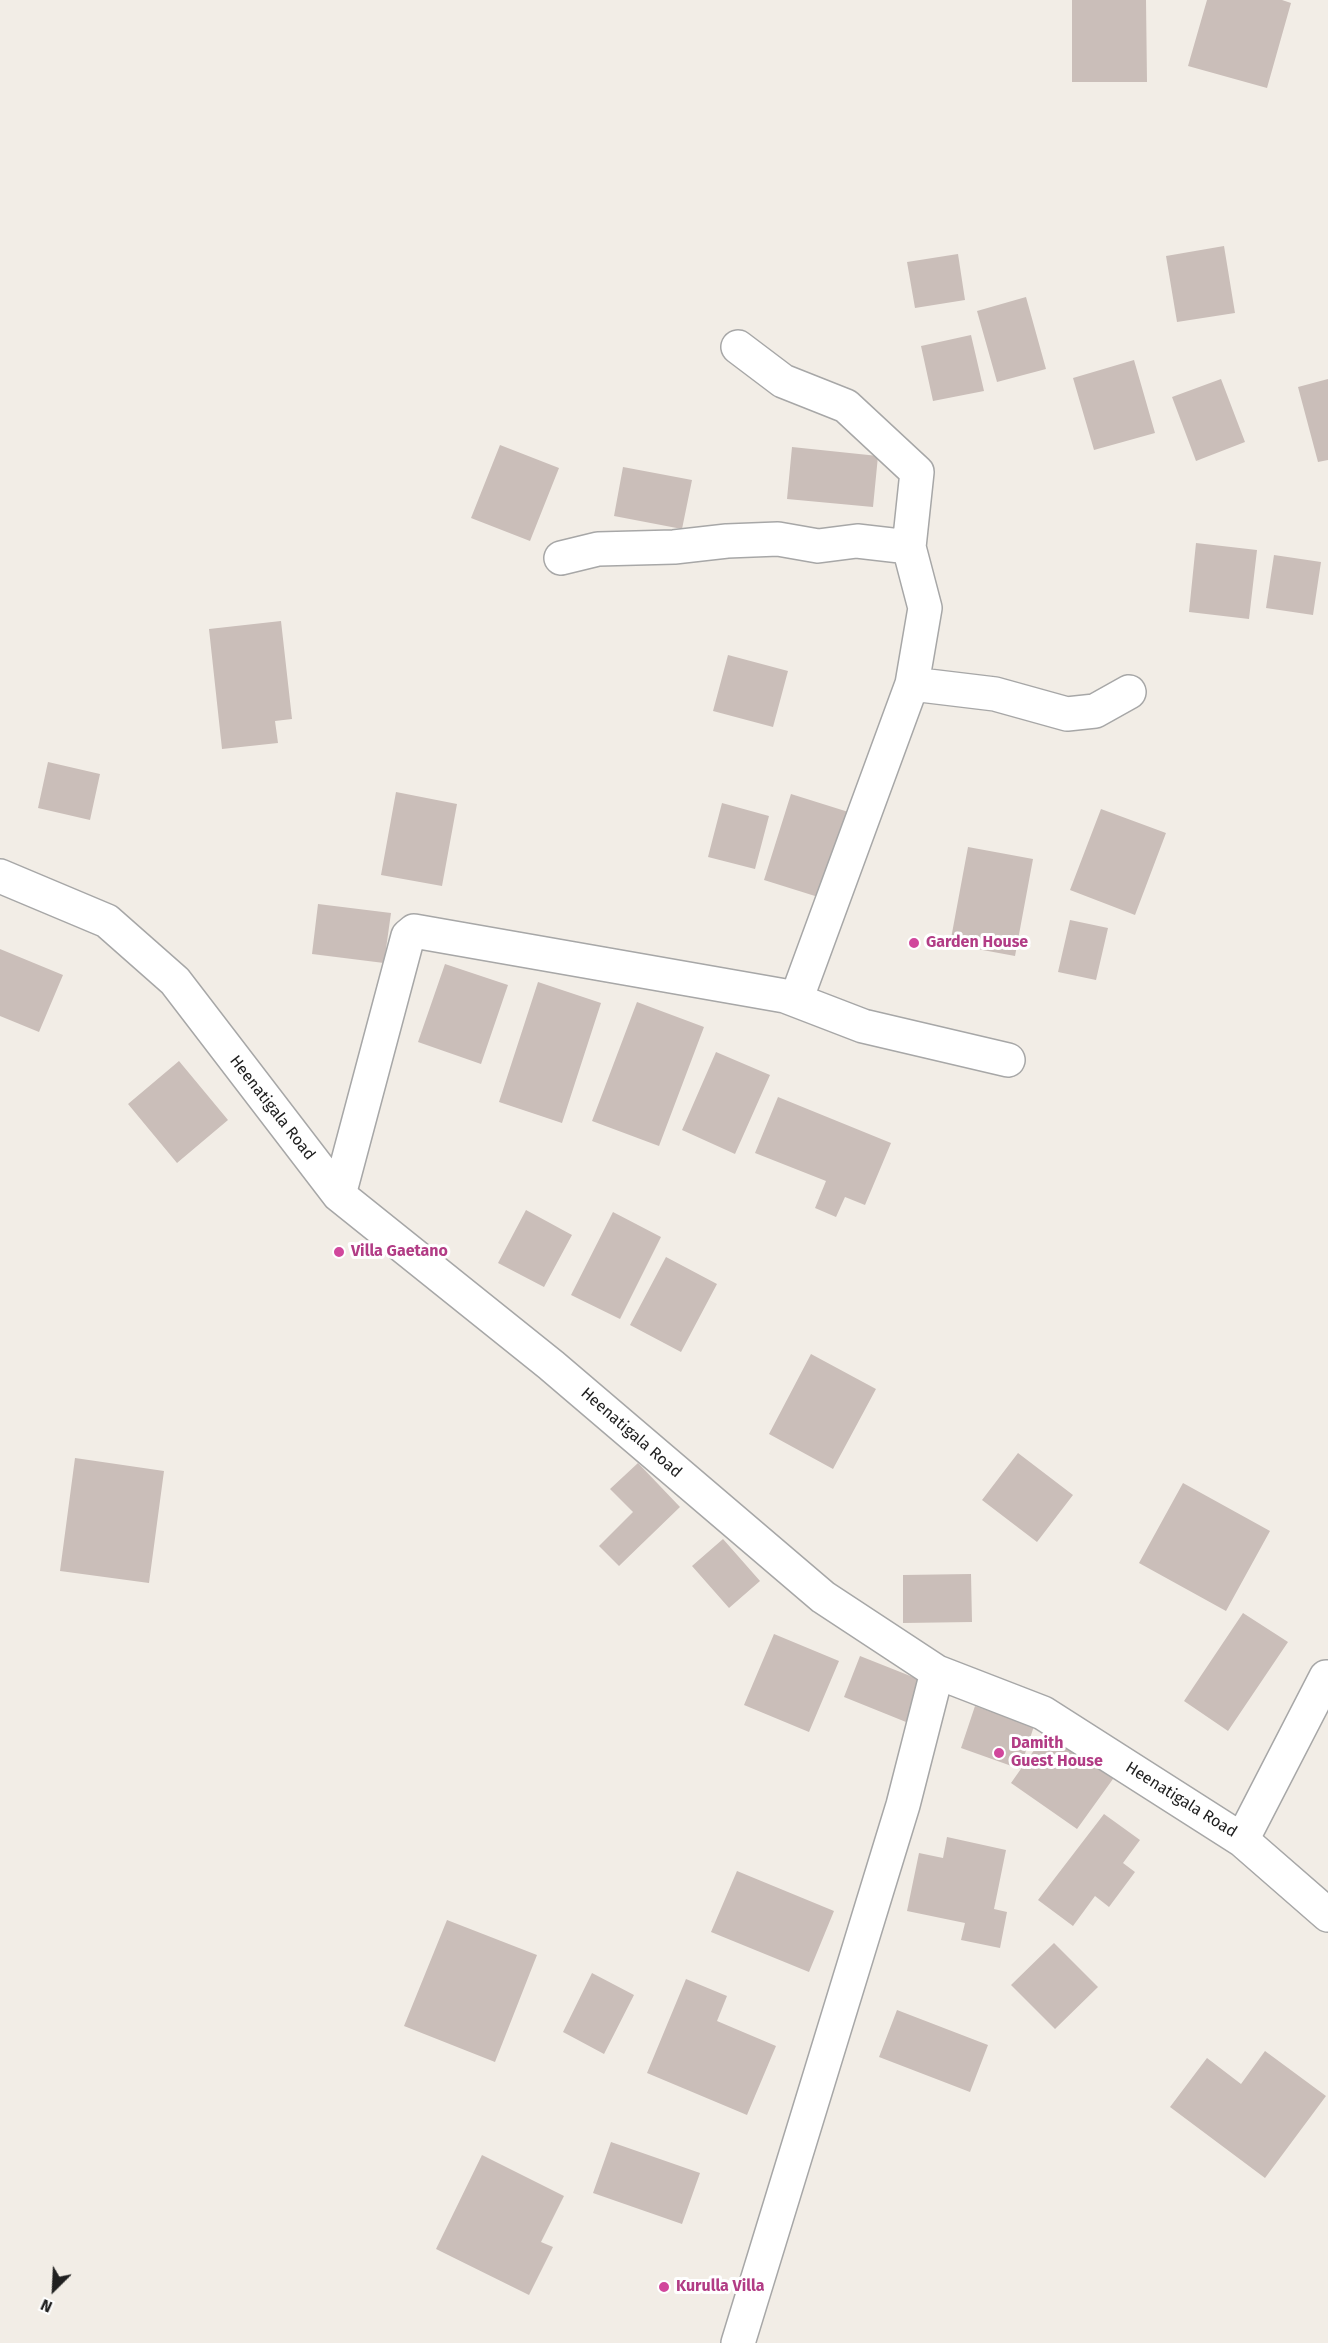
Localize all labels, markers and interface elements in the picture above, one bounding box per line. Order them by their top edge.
place label: Garden House [926,933,1028,953]
marker: Garden House [907,936,921,950]
street label: Heenatigala Road [225,1052,319,1164]
place label: Villa Gaetano [351,1242,448,1262]
marker: Villa Gaetano [332,1245,346,1259]
street label: Heenatigala Road [577,1384,685,1482]
place label: Damith Guest House [1011,1734,1103,1772]
marker: Damith Guest House [992,1746,1006,1760]
street label: Heenatigala Road [1122,1758,1240,1842]
north arrow [24,2259,84,2319]
place label: Kurulla Villa [676,2277,764,2297]
marker: Kurulla Villa [657,2280,671,2294]
text: N [38,2295,55,2317]

